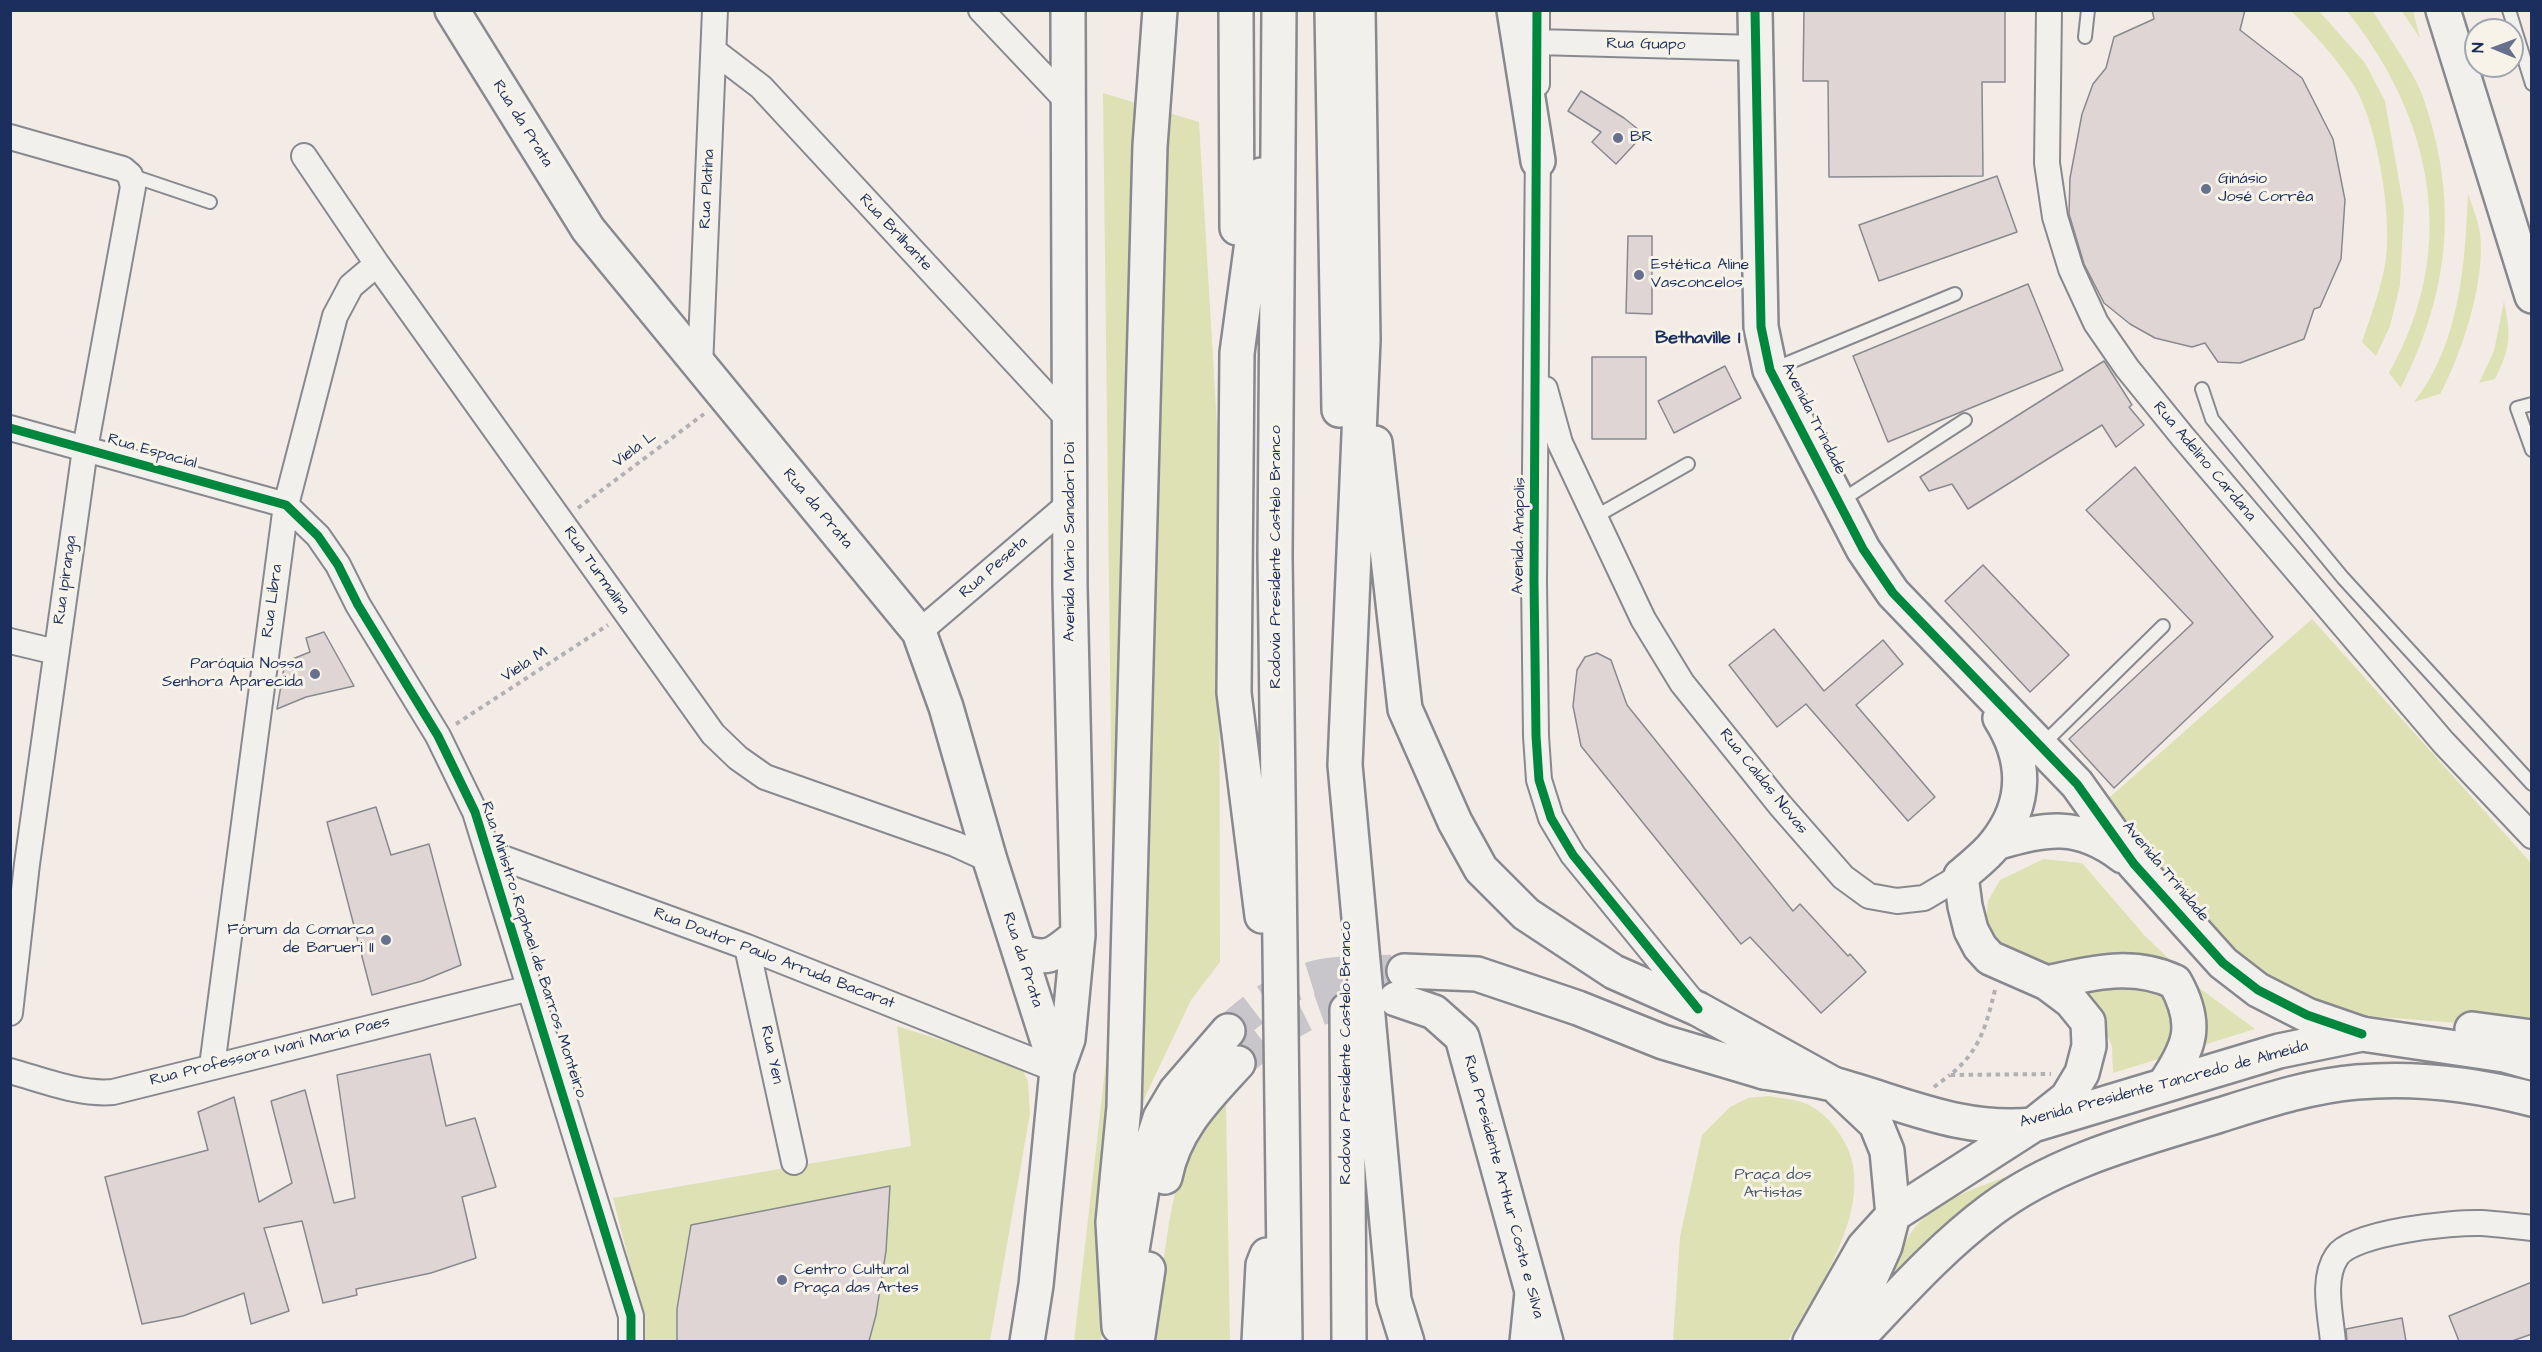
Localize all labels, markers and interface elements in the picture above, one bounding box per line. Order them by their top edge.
north arrow [2464,18,2524,78]
street label: Rua Guapo [1606,35,1686,55]
text: N [2467,43,2489,53]
street label: Rua da Prata [488,77,556,171]
place label: BR [1630,128,1653,148]
marker: BR [1611,131,1625,145]
street label: Rua Platina [696,149,720,229]
place label: Ginásio José Corrêa [2218,170,2313,208]
marker: Ginásio José Corrêa [2199,182,2213,196]
street label: Rua Brilhante [854,190,936,276]
place label: Estética Aline Vasconcelos [1651,256,1749,294]
marker: Estética Aline Vasconcelos [1632,268,1646,282]
district label: Bethaville I [1655,328,1741,350]
street label: Avenida Trindade [1777,360,1849,478]
street label: Rua Adelino Cardana [2148,398,2260,526]
street label: Rodovia Presidente Castelo Branco [1267,425,1287,689]
street label: Viela L [610,428,660,472]
street label: Rua Espacial [105,430,199,474]
street label: Avenida Mário Sanadori Doi [1061,442,1081,642]
street label: Rua da Prata [778,465,856,553]
street label: Avenida Anápolis [1509,477,1531,595]
street label: Rua Turmalina [559,523,633,619]
street label: Rua Peseta [956,533,1032,603]
street label: Rua Ipiranga [50,535,82,625]
street label: Rua Libra [258,563,288,639]
street label: Viela M [498,643,552,687]
place label: Paróquia Nossa Senhora Aparecida [162,655,303,693]
marker: Paróquia Nossa Senhora Aparecida [308,667,322,681]
street label: Rua Caldas Novas [1715,725,1811,839]
street label: Rua Ministro Raphael de Barros Monteiro [476,799,590,1101]
street label: Avenida Trinidade [2117,818,2213,926]
street label: Rua Doutor Paulo Arruda Bacarat [651,904,897,1014]
street label: Rua da Prata [998,910,1046,1010]
place label: Fórum da Comarca de Barueri II [227,921,374,959]
street label: Rodovia Presidente Castelo Branco [1337,921,1357,1185]
marker: Fórum da Comarca de Barueri II [379,933,393,947]
street label: Rua Professora Ivani Maria Paes [148,1013,392,1091]
street label: Rua Yen [755,1024,787,1086]
street label: Avenida Presidente Tancredo de Almeida [2018,1037,2310,1133]
street label: Rua Presidente Arthur Costa e Silva [1459,1053,1547,1321]
park label: Praça dos Artistas [1734,1166,1812,1204]
place label: Centro Cultural Praça das Artes [794,1261,919,1299]
marker: Centro Cultural Praça das Artes [775,1273,789,1287]

